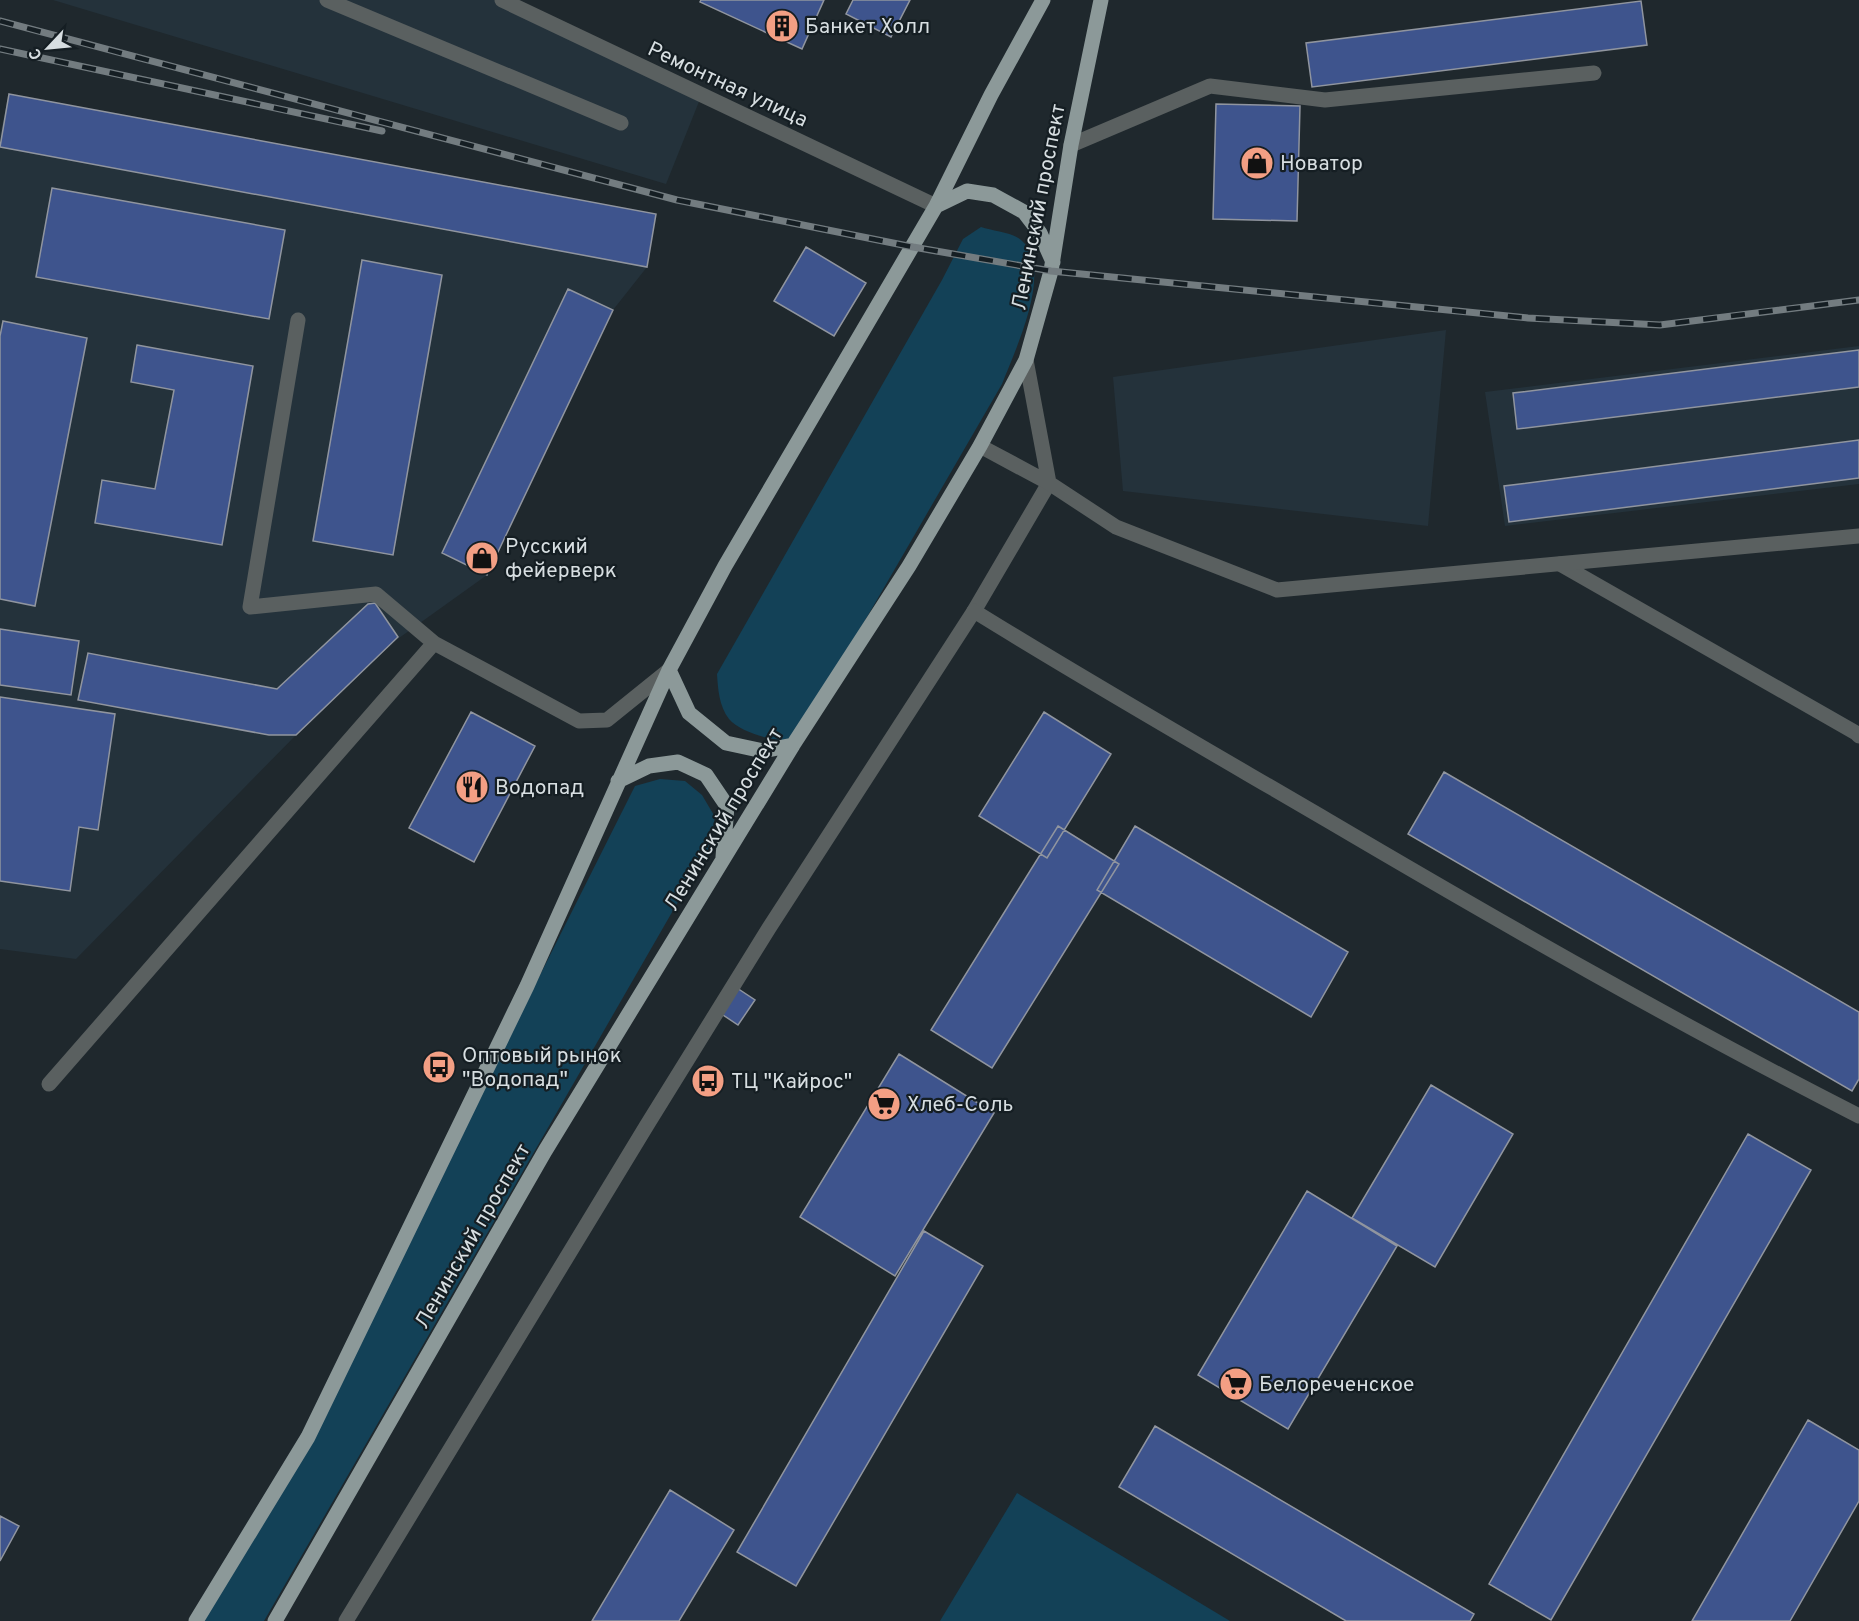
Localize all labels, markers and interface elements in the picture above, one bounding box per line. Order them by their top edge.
building icon: Банкет Холл [764,8,800,44]
place label: Банкет Холл [805,14,930,41]
north arrow [18,18,78,78]
street label: Ремонтная улица [643,36,812,134]
text: С [25,45,48,63]
street label: Ленинский проспект [1006,102,1073,313]
shop icon: Новатор [1239,145,1275,181]
place label: Новатор [1280,151,1363,178]
place label: Русский фейерверк [505,534,617,585]
shop icon: Русский фейерверк [464,540,500,576]
street label: Ленинский проспект [659,723,790,917]
restaurant icon: Водопад [454,769,490,805]
place label: Водопад [495,775,584,802]
place label: Оптовый рынок "Водопад" [462,1043,622,1094]
bus stop icon: Оптовый рынок "Водопад" [421,1049,457,1085]
bus stop icon: ТЦ "Кайрос" [690,1063,726,1099]
place label: ТЦ "Кайрос" [731,1069,852,1096]
supermarket icon: Хлеб-Соль [866,1086,902,1122]
place label: Хлеб-Соль [907,1092,1014,1119]
street label: Ленинский проспект [409,1139,537,1334]
supermarket icon: Белореченское [1218,1366,1254,1402]
place label: Белореченское [1259,1372,1414,1399]

